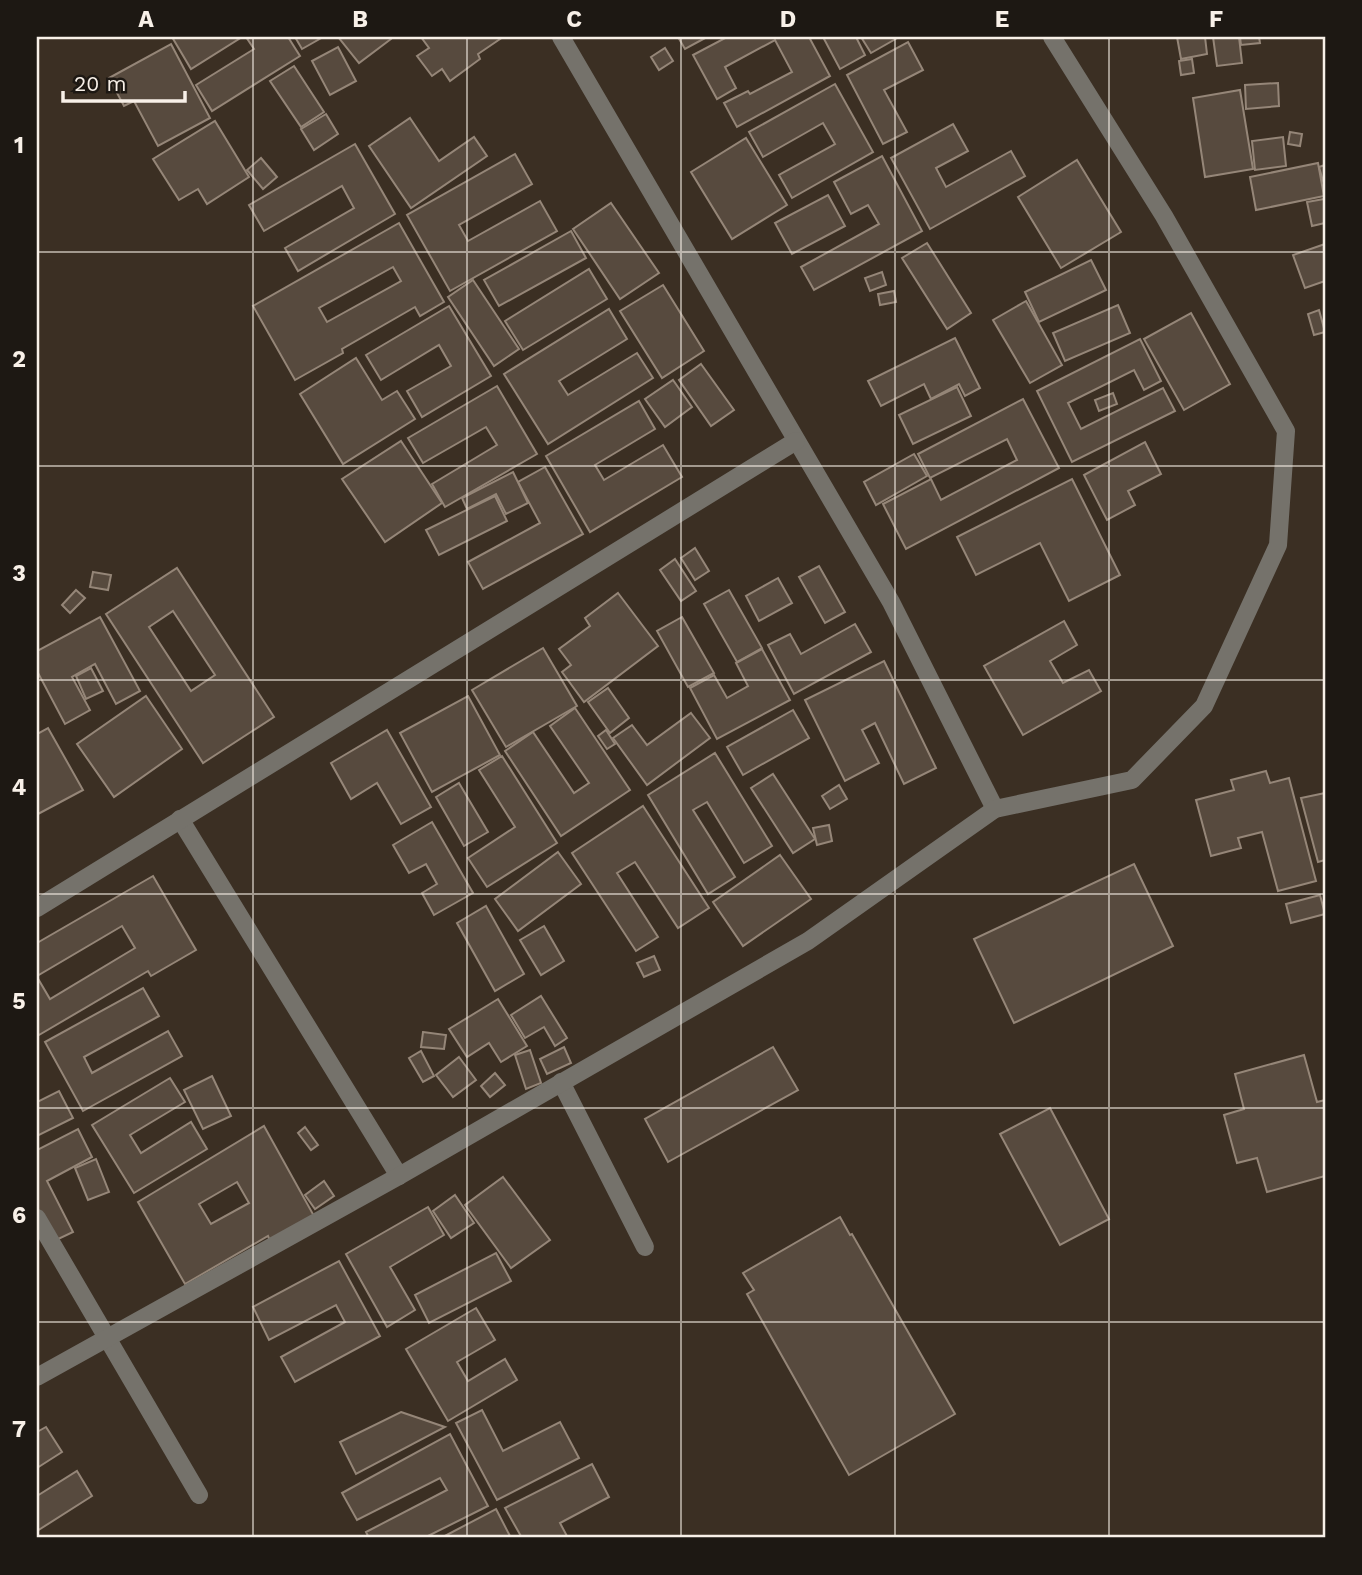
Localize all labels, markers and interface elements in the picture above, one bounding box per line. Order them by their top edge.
text: A [138,6,154,33]
text: B [352,6,368,33]
text: C [566,6,582,33]
text: D [780,6,796,33]
text: E [995,6,1009,33]
text: F [1209,6,1223,33]
scale bar [63,60,186,104]
text: 20 m [74,71,126,96]
text: 1 [14,132,24,159]
text: 2 [12,346,26,373]
text: 3 [12,560,26,587]
text: 4 [12,774,27,801]
text: 5 [12,988,26,1015]
text: 6 [12,1202,26,1229]
text: 7 [12,1416,26,1443]

